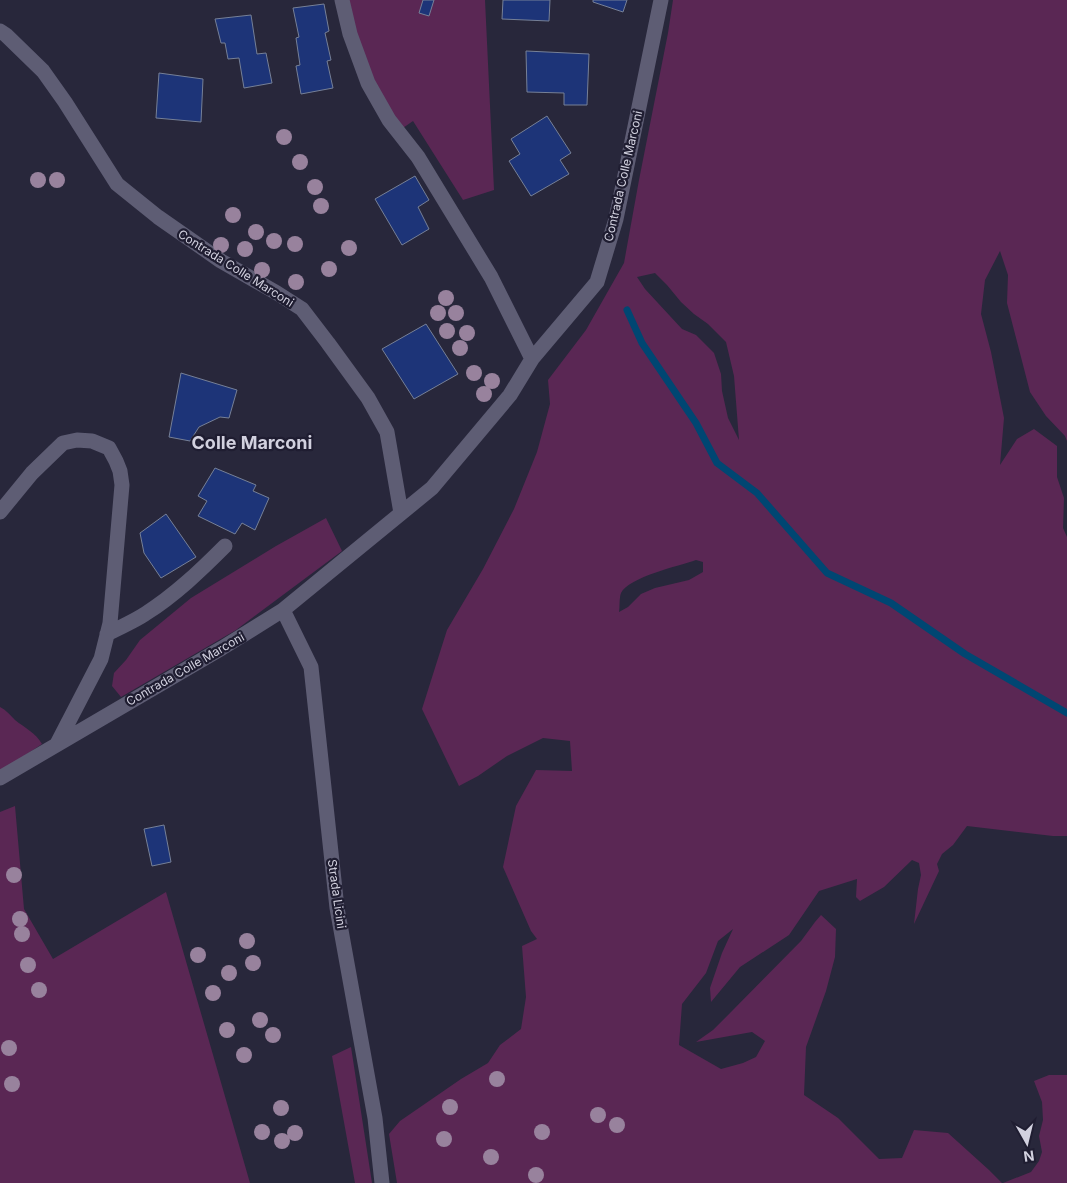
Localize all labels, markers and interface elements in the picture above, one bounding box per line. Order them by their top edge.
street label: Contrada Colle Marconi [601,109,645,243]
street label: Contrada Colle Marconi [175,226,297,310]
district label: Colle Marconi [192,432,312,453]
street label: Contrada Colle Marconi [123,629,247,709]
street label: Strada Licini [325,858,349,930]
north arrow [1002,1118,1052,1168]
text: N [1022,1147,1035,1166]

